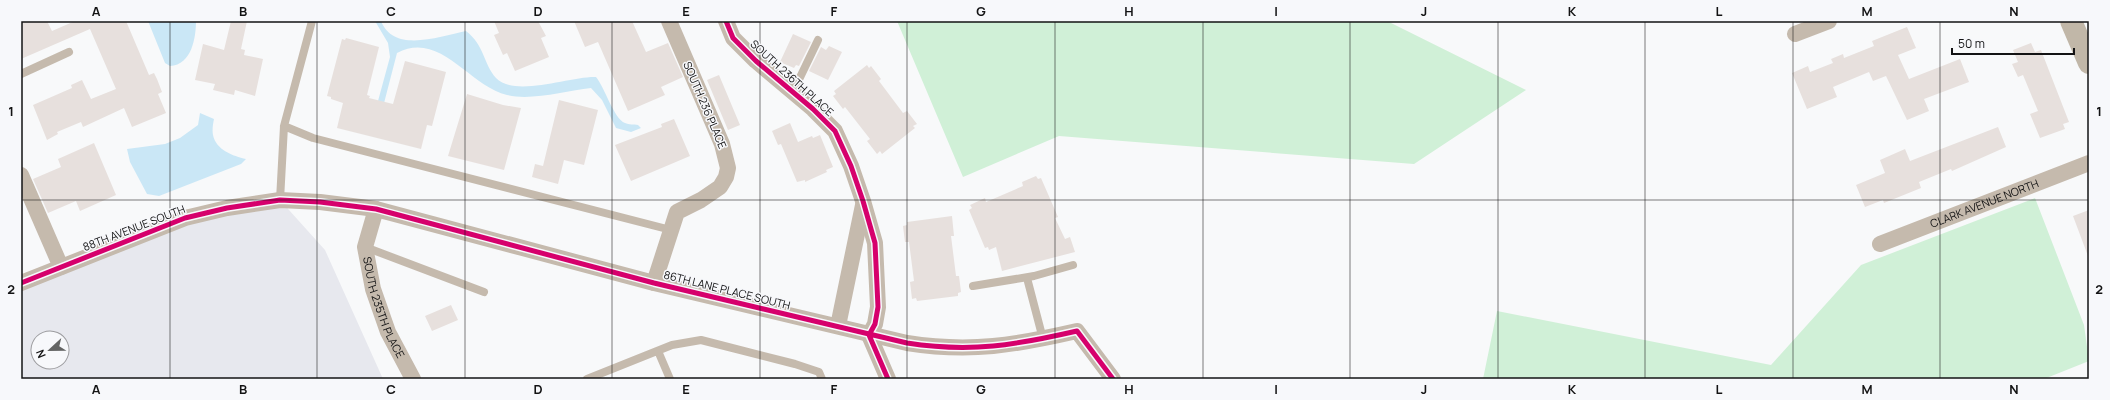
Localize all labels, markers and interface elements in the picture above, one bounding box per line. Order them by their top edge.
text: A [92,2,101,20]
text: B [239,2,247,20]
text: C [386,2,396,20]
text: D [533,2,543,20]
text: E [682,2,690,20]
text: F [831,2,838,20]
text: G [976,2,986,20]
text: H [1124,2,1134,20]
text: I [1274,2,1278,20]
text: J [1421,2,1427,20]
text: K [1568,2,1577,20]
text: L [1716,2,1723,20]
text: M [1861,2,1873,20]
text: N [2009,2,2019,20]
scale bar [1952,30,2074,56]
text: 50 m [1958,35,1985,52]
street label: SOUTH 236TH PLACE [747,36,837,119]
street label: SOUTH 236 PLACE [680,59,731,151]
text: 1 [8,102,14,120]
text: 1 [2096,102,2102,120]
street label: CLARK AVENUE NORTH [1928,175,2041,231]
street label: 88TH AVENUE SOUTH [81,201,187,254]
street label: SOUTH 235TH PLACE [360,255,409,361]
street label: 86TH LANE PLACE SOUTH [662,267,792,313]
text: 2 [7,280,15,298]
text: 2 [2095,280,2103,298]
north arrow [30,330,70,370]
text: N [32,347,49,360]
text: A [92,380,101,398]
text: B [239,380,247,398]
text: C [386,380,396,398]
text: D [533,380,543,398]
text: E [682,380,690,398]
text: F [831,380,838,398]
text: G [976,380,986,398]
text: H [1124,380,1134,398]
text: I [1274,380,1278,398]
text: J [1421,380,1427,398]
text: K [1568,380,1577,398]
text: L [1716,380,1723,398]
text: M [1861,380,1873,398]
text: N [2009,380,2019,398]

